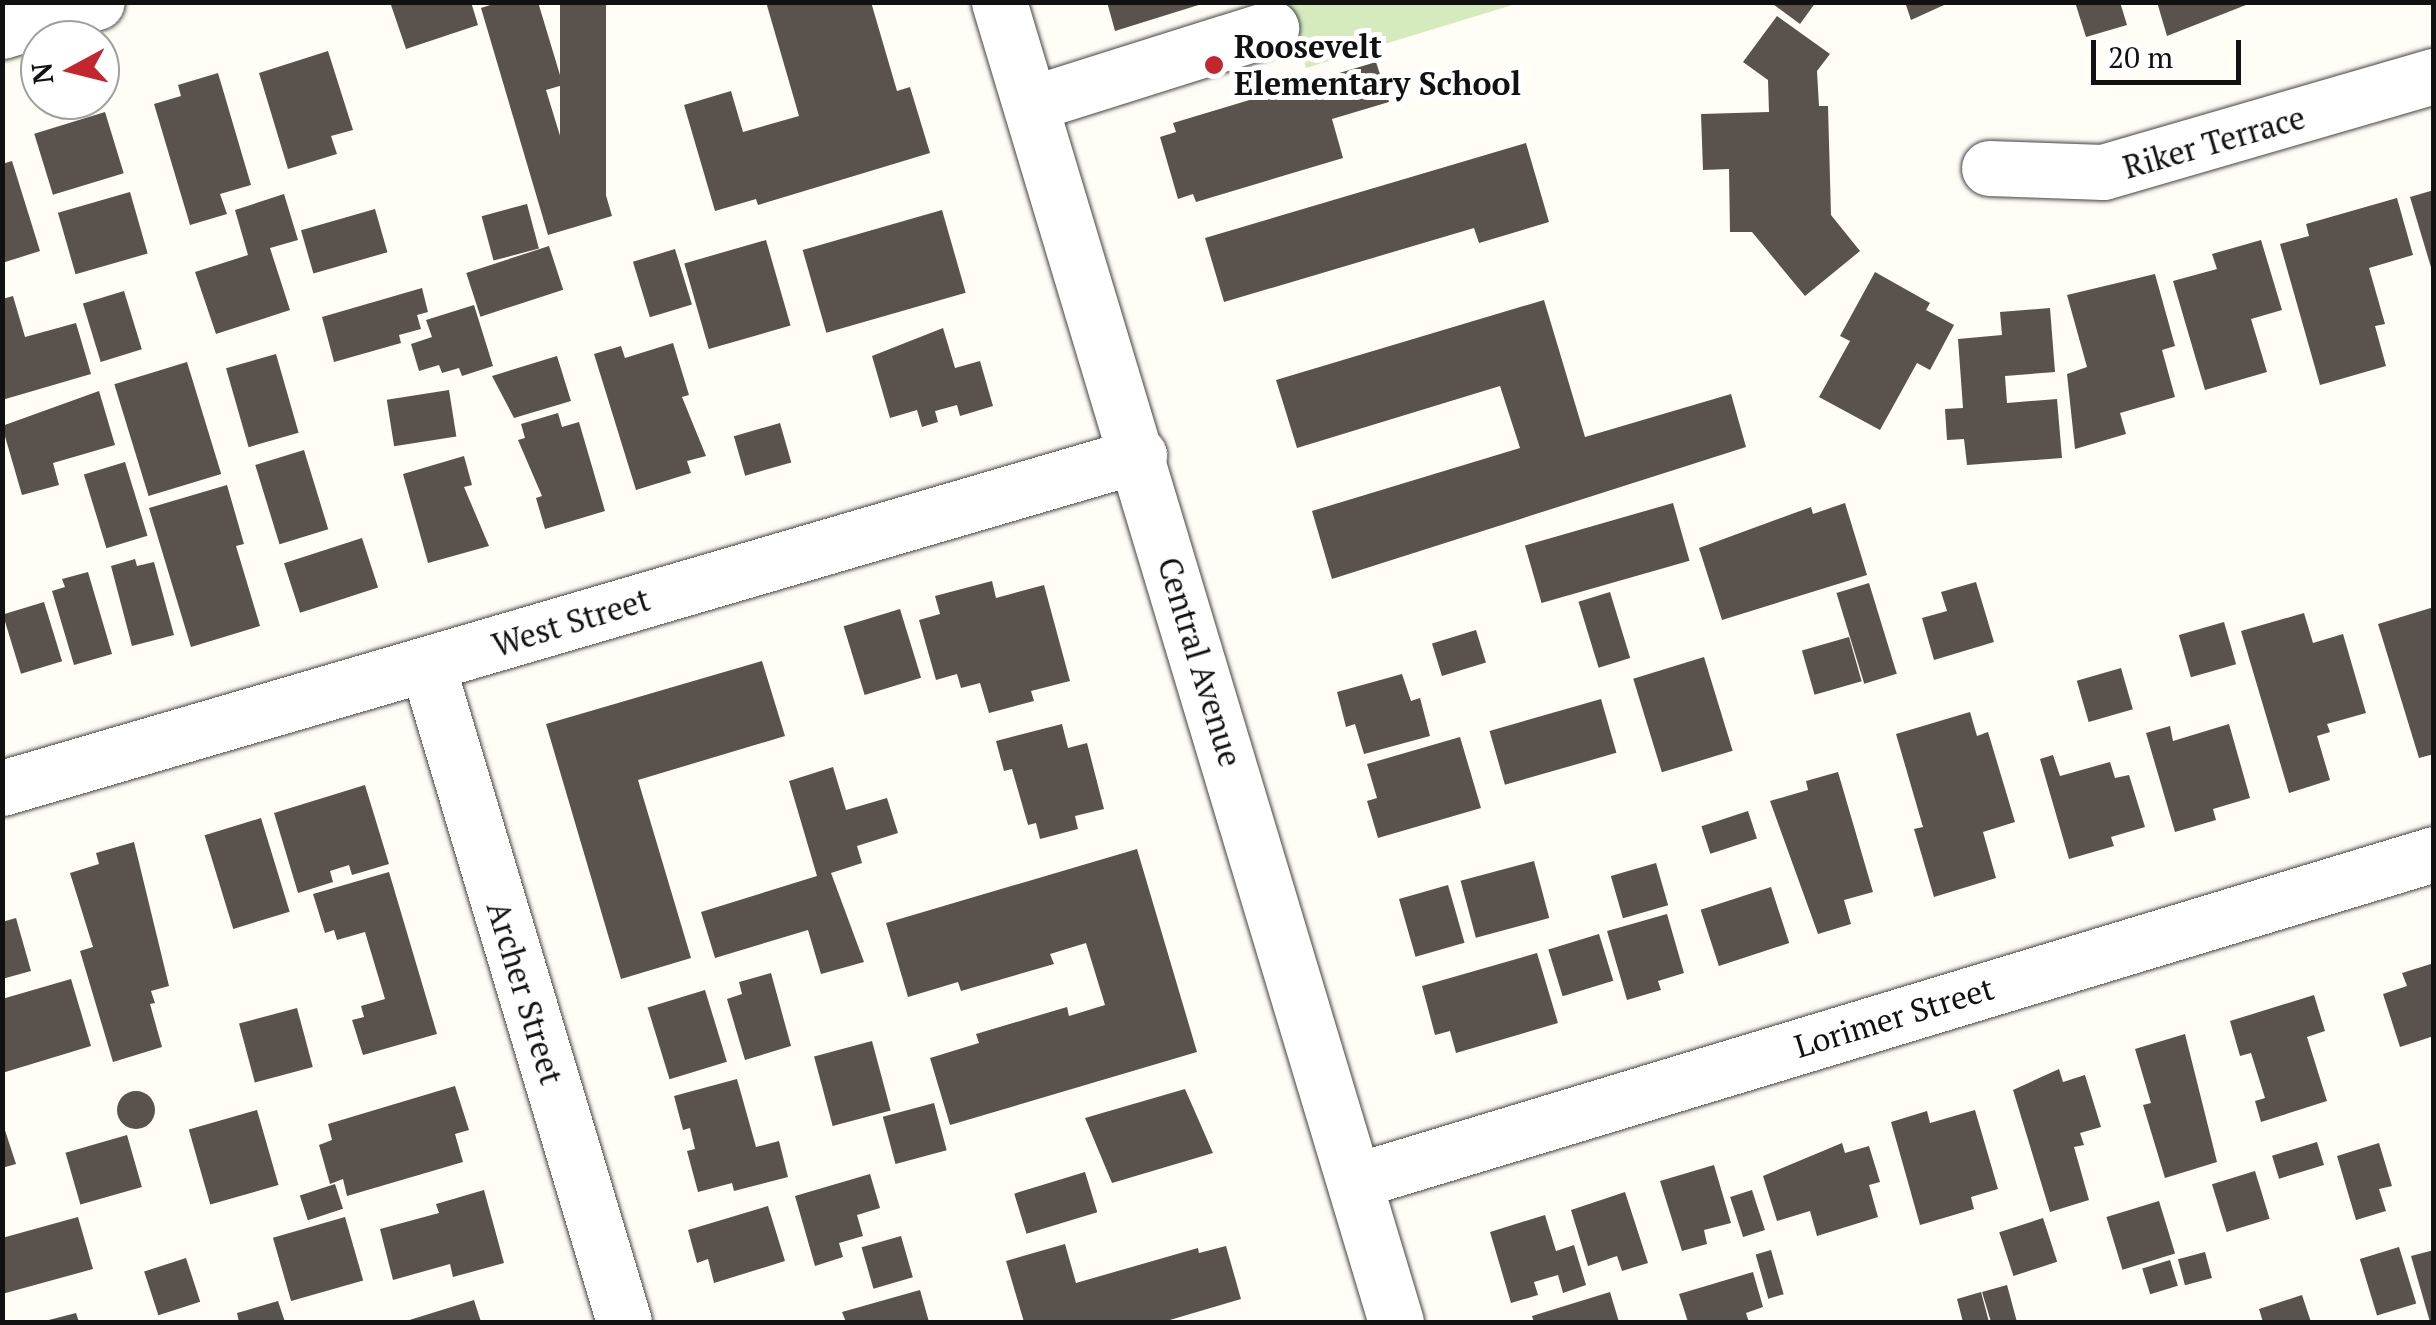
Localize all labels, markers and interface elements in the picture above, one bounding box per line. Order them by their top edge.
north arrow [20,20,120,120]
scale bar [2096,20,2246,82]
place label: Roosevelt Elementary School [1234,28,1521,103]
text: 20 m [2108,37,2173,77]
marker: Roosevelt Elementary School [1203,54,1225,76]
text: N [22,61,61,86]
street label: Riker Terrace [2119,98,2309,186]
street label: Central Avenue [1150,552,1250,772]
street label: West Street [488,580,654,664]
street label: Archer Street [479,897,571,1089]
street label: Lorimer Street [1790,968,1998,1066]

